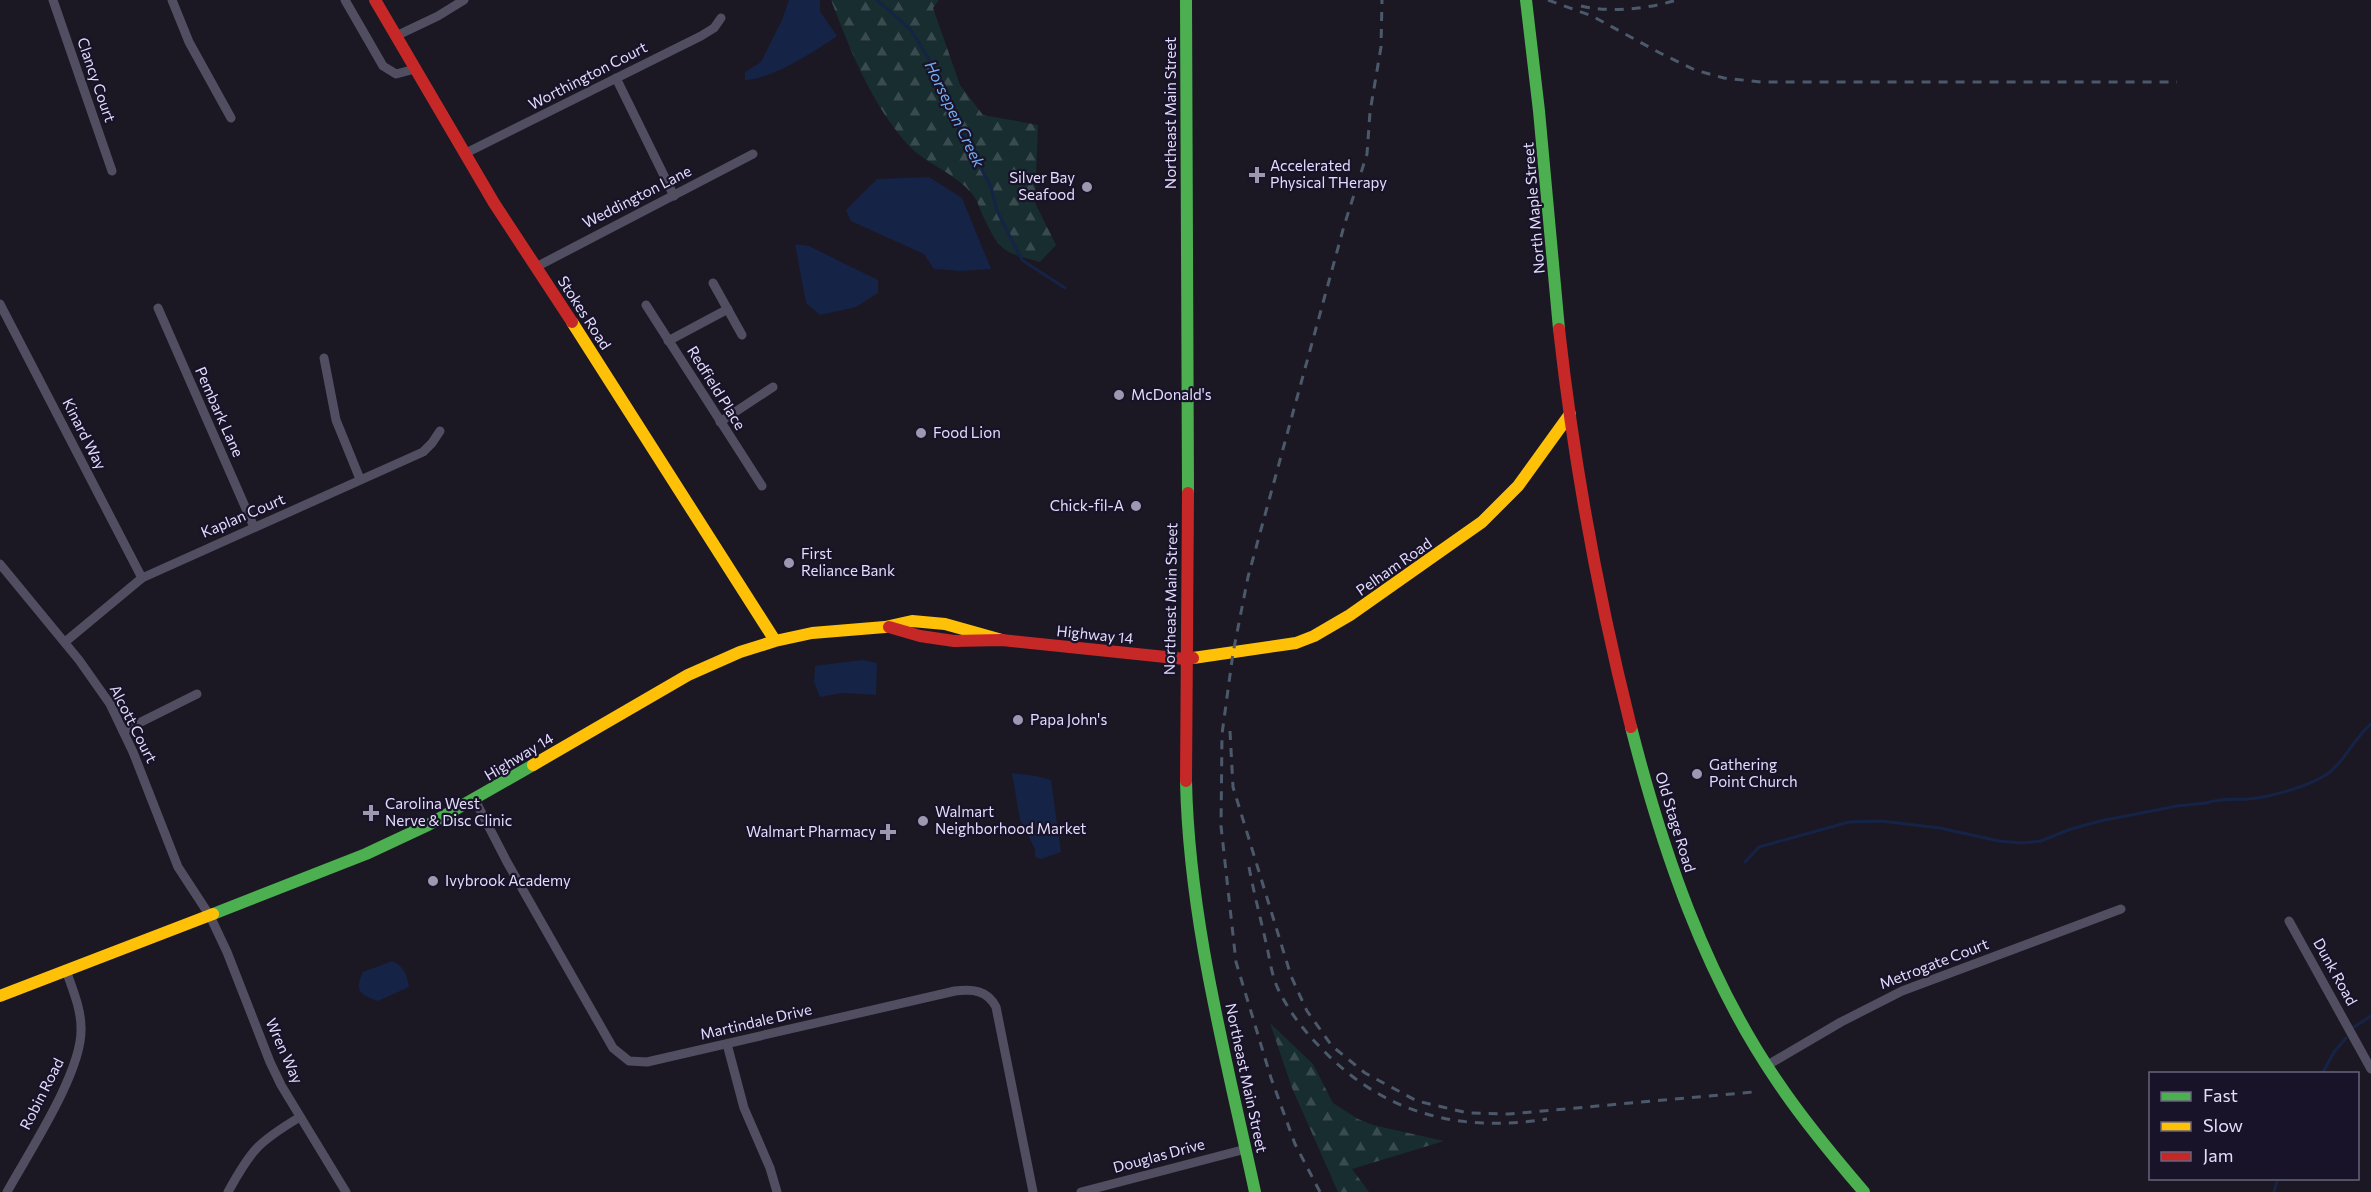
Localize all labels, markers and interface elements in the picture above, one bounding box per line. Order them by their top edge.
street label: Clancy Court [74,35,120,124]
street label: Worthington Court [525,37,650,113]
street label: Northeast Main Street [1161,37,1179,189]
water label: Horsepen Creek [921,57,990,170]
street label: North Maple Street [1518,142,1548,275]
place label: Accelerated Physical THerapy [1270,156,1387,191]
street label: Weddington Lane [579,161,694,231]
marker: Accelerated Physical THerapy [1248,166,1266,184]
place label: Silver Bay Seafood [1009,168,1075,203]
marker: Silver Bay Seafood [1080,180,1094,194]
street label: Stokes Road [554,272,615,353]
street label: Redfield Place [684,342,750,433]
street label: Pembark Lane [192,364,248,460]
place label: McDonald's [1131,385,1212,403]
marker: McDonald's [1112,388,1126,402]
street label: Kinard Way [59,395,111,472]
place label: Food Lion [933,423,1001,441]
marker: Food Lion [914,426,928,440]
street label: Kaplan Court [198,489,287,541]
place label: Chick-fil-A [1050,496,1124,514]
marker: Chick-fil-A [1129,499,1143,513]
street label: Northeast Main Street [1160,523,1180,675]
street label: Pelham Road [1352,533,1435,599]
place label: First Reliance Bank [801,544,895,579]
marker: First Reliance Bank [782,556,796,570]
street label: Highway 14 [1056,621,1134,647]
street label: Alcott Court [106,681,161,766]
place label: Papa John's [1030,710,1107,728]
marker: Papa John's [1011,713,1025,727]
street label: Highway 14 [481,729,556,784]
place label: Gathering Point Church [1709,755,1798,790]
marker: Gathering Point Church [1690,767,1704,781]
street label: Old Stage Road [1652,769,1700,874]
place label: Carolina West Nerve & Disc Clinic [385,794,512,829]
place label: Walmart Neighborhood Market [935,802,1086,837]
marker: Carolina West Nerve & Disc Clinic [362,804,380,822]
marker: Walmart Neighborhood Market [916,814,930,828]
place label: Walmart Pharmacy [746,822,876,840]
marker: Walmart Pharmacy [881,825,895,839]
place label: Ivybrook Academy [445,871,571,889]
marker: Ivybrook Academy [426,874,440,888]
street label: Metrogate Court [1877,934,1991,992]
street label: Dunk Road [2310,935,2362,1008]
street label: Martindale Drive [698,999,813,1043]
street label: Northeast Main Street [1222,1001,1272,1154]
street label: Wren Way [263,1015,307,1086]
street label: Robin Road [15,1055,67,1132]
legend [2149,1072,2359,1180]
text: Fast [2203,1084,2238,1106]
text: Slow [2203,1114,2243,1136]
street label: Douglas Drive [1111,1134,1207,1176]
text: Jam [2203,1144,2233,1166]

